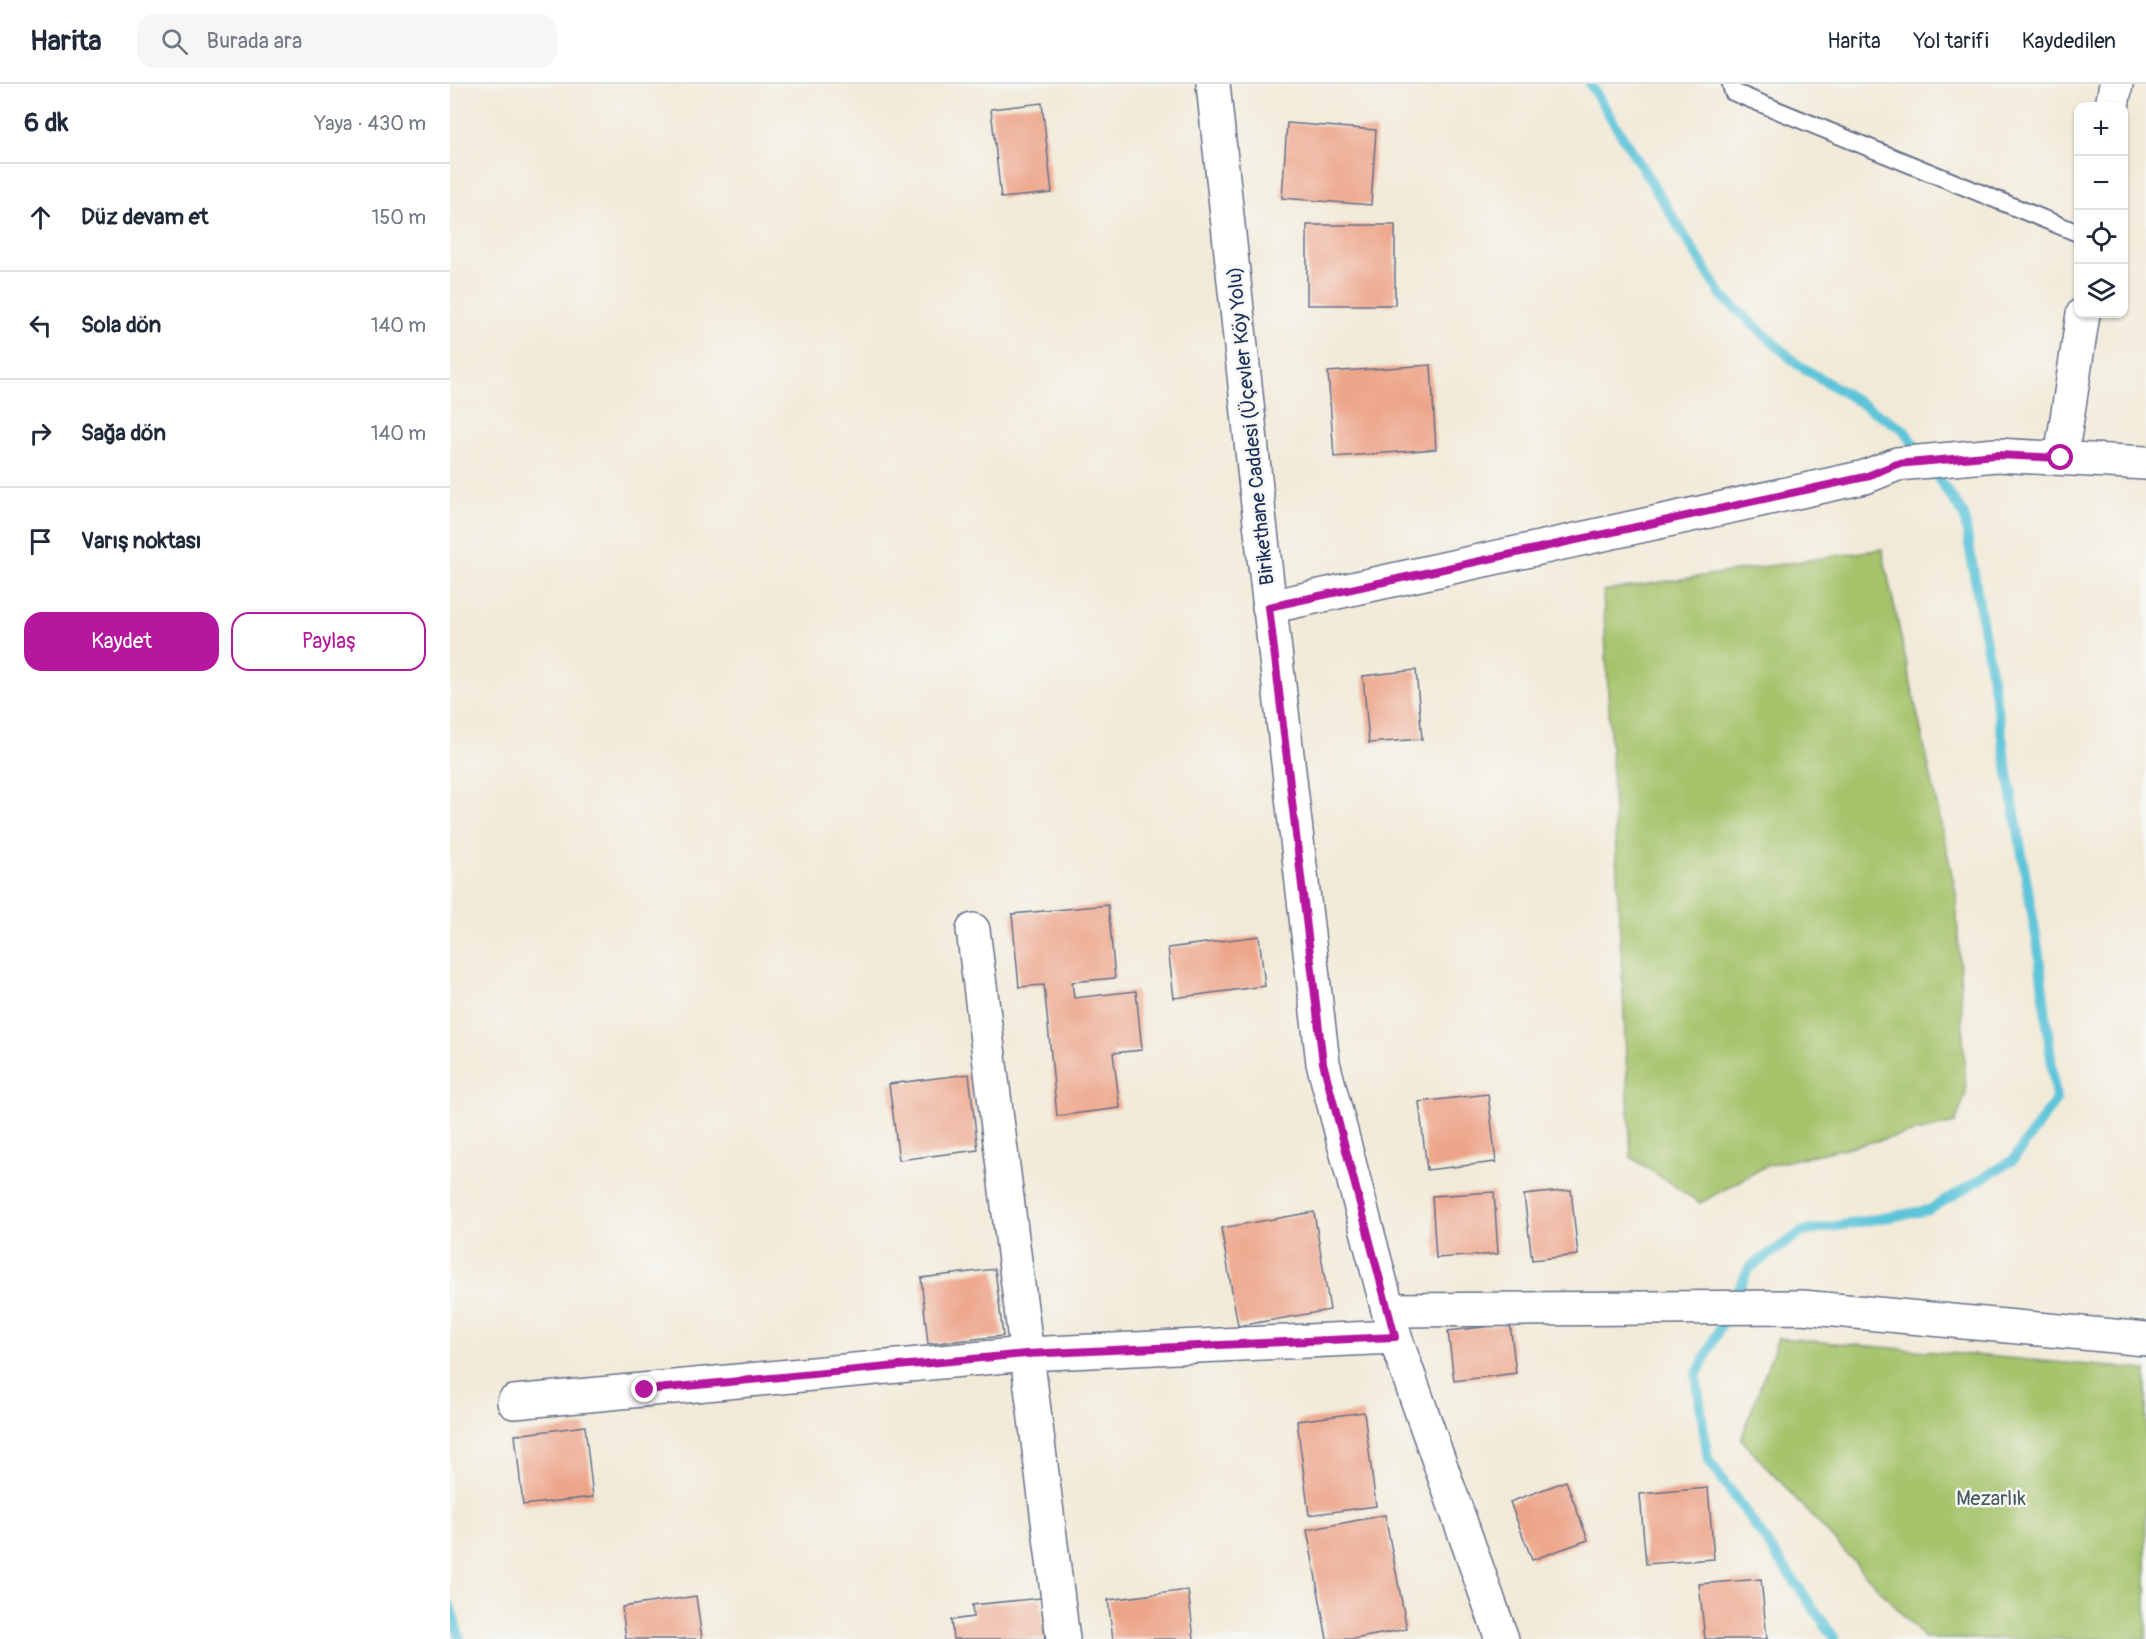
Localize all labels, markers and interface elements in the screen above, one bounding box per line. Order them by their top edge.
search box [137,14,557,68]
text: Harita [30,24,101,59]
icon: search [158,25,191,58]
text: Burada ara [206,27,302,55]
text: Harita [1827,28,1881,55]
text: Yol tarifi [1914,28,1989,55]
text: Kaydedilen [2022,28,2116,55]
map controls [2074,102,2128,318]
button: + [2074,102,2128,156]
text: 6 dk [24,107,68,139]
text: Yaya · 430 m [314,111,426,136]
button: − [2074,156,2128,210]
icon: ahead [24,201,57,234]
text: Düz devam et [81,203,208,231]
text: 150 m [372,205,426,230]
button: locate [2074,210,2128,264]
button: layers [2074,264,2128,318]
street label: Birikethane Caddesi (Üçevler Köy Yolu) [1221,265,1280,586]
icon: left [24,309,57,342]
text: Sola dön [81,311,161,339]
text: 140 m [371,313,426,338]
icon: right [24,417,57,450]
text: Sağa dön [81,419,166,447]
text: 140 m [371,421,426,446]
route start [2047,444,2073,470]
icon: arrive [24,525,57,558]
text: Varış noktası [81,527,202,555]
button: Kaydet [24,612,219,671]
button: Paylaş [231,612,426,671]
route end [631,1376,657,1402]
park label: Mezarlık [1956,1486,2026,1511]

